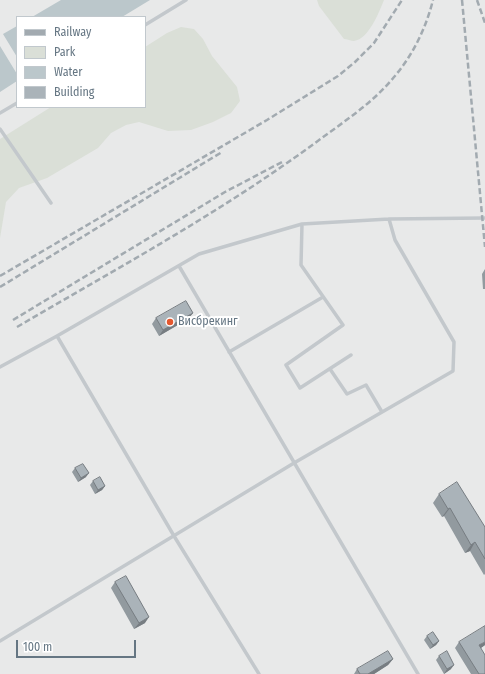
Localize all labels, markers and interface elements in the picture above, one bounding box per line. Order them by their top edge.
legend [16,16,146,108]
text: Railway [54,25,91,39]
text: Park [54,45,75,59]
text: Water [54,65,82,79]
text: Building [54,85,94,99]
place label: Висбрекинг [178,315,238,329]
marker: Висбрекинг [165,317,175,327]
scale bar [18,632,138,658]
text: 100 m [23,640,52,654]

